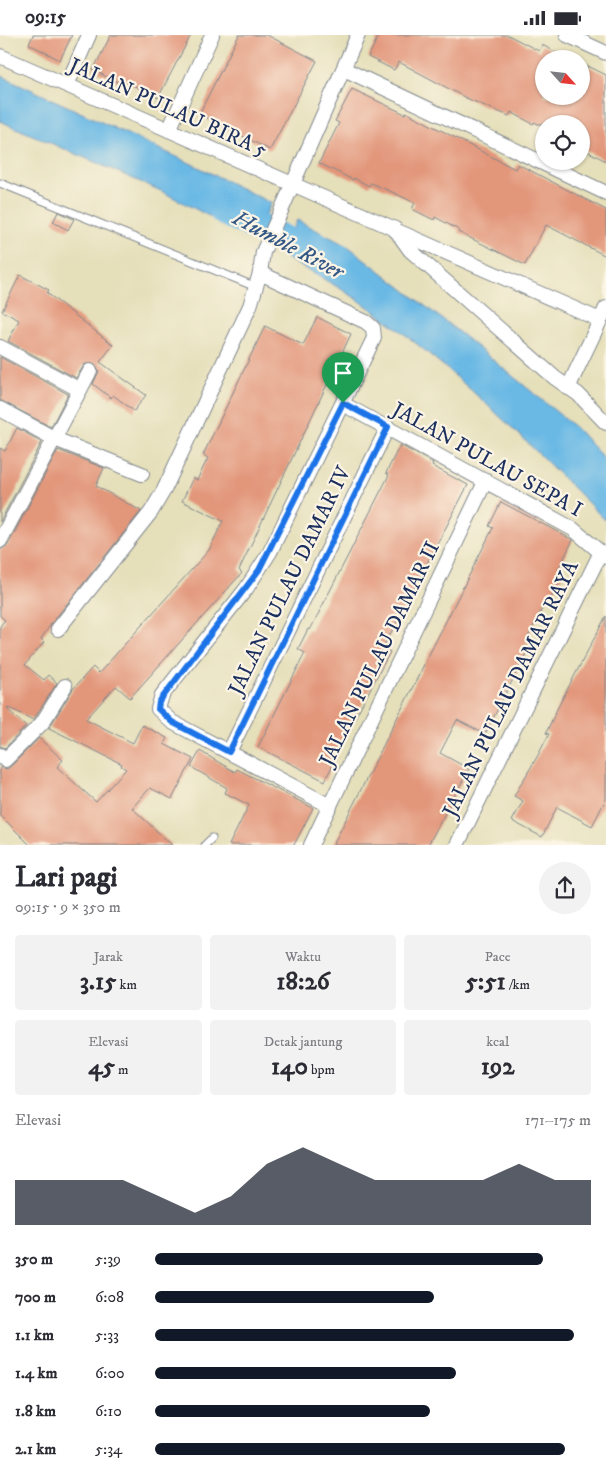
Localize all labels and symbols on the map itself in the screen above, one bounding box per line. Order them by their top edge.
north arrow [535,50,590,105]
street label: JALAN PULAU BIRA 5 [63,52,271,163]
water label: Humble River [227,204,350,286]
pin [322,352,364,403]
street label: JALAN PULAU SEPA I [386,396,587,523]
street label: JALAN PULAU DAMAR IV [222,462,357,701]
street label: JALAN PULAU DAMAR II [313,537,446,772]
street label: JALAN PULAU DAMAR RAYA [437,556,585,823]

